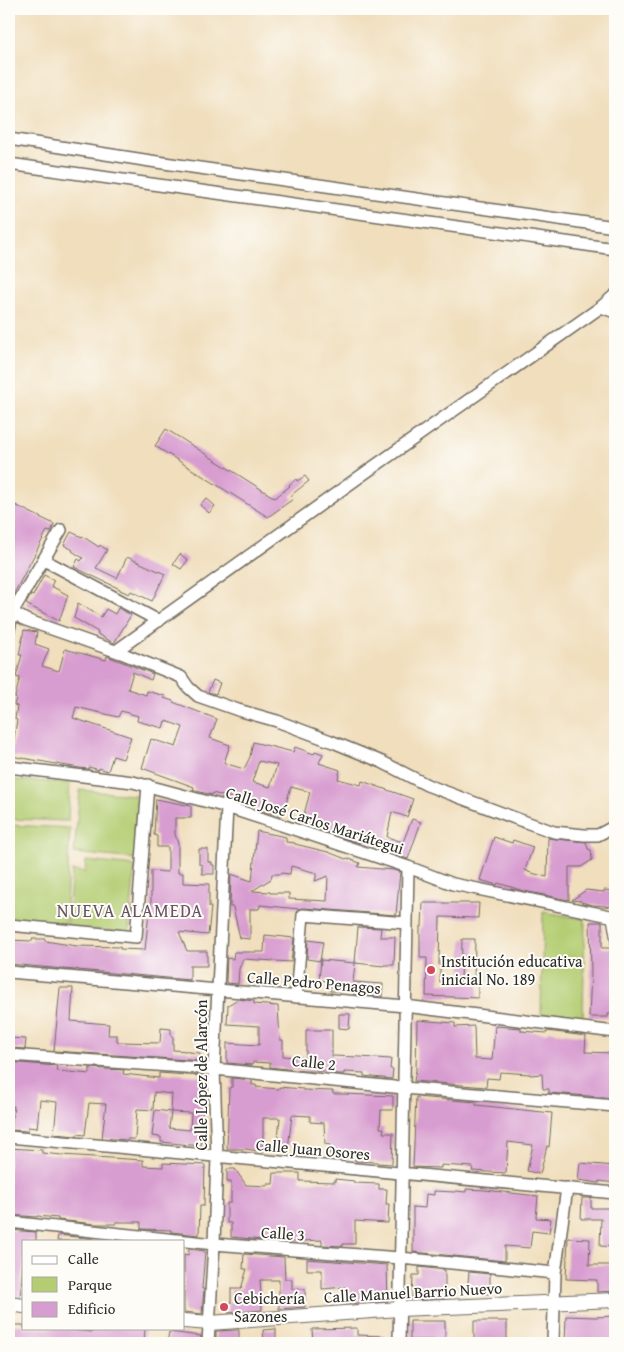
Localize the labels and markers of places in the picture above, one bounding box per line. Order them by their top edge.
place label: Institución educativa inicial No. 189 [441,949,583,991]
marker: Institución educativa inicial No. 189 [425,964,437,976]
place label: Cebichería Sazones [234,1286,305,1328]
marker: Cebichería Sazones [218,1301,230,1313]

